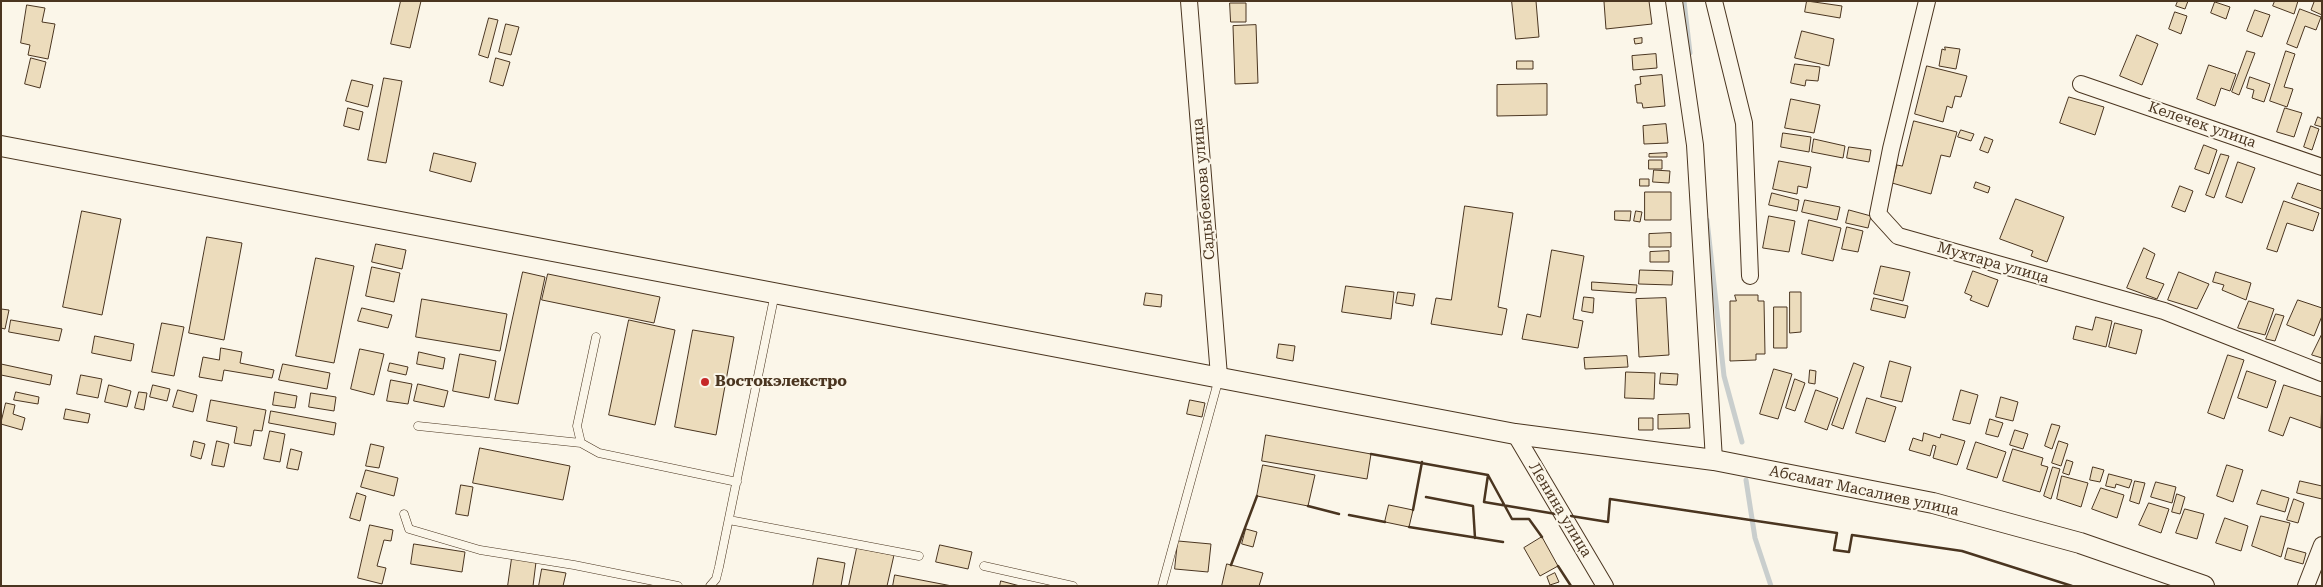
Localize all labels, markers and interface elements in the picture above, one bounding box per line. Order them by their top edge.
street label: Келечек улица [2146,98,2258,152]
street label: Садыбекова улица [1189,117,1219,261]
street label: Мухтара улица [1935,238,2051,288]
place label: Востокэлекстро [715,373,847,391]
marker: Востокэлекстро [699,376,711,388]
street label: Ленина улица [1525,459,1595,561]
street label: Абсамат Масалиев улица [1768,462,1960,520]

